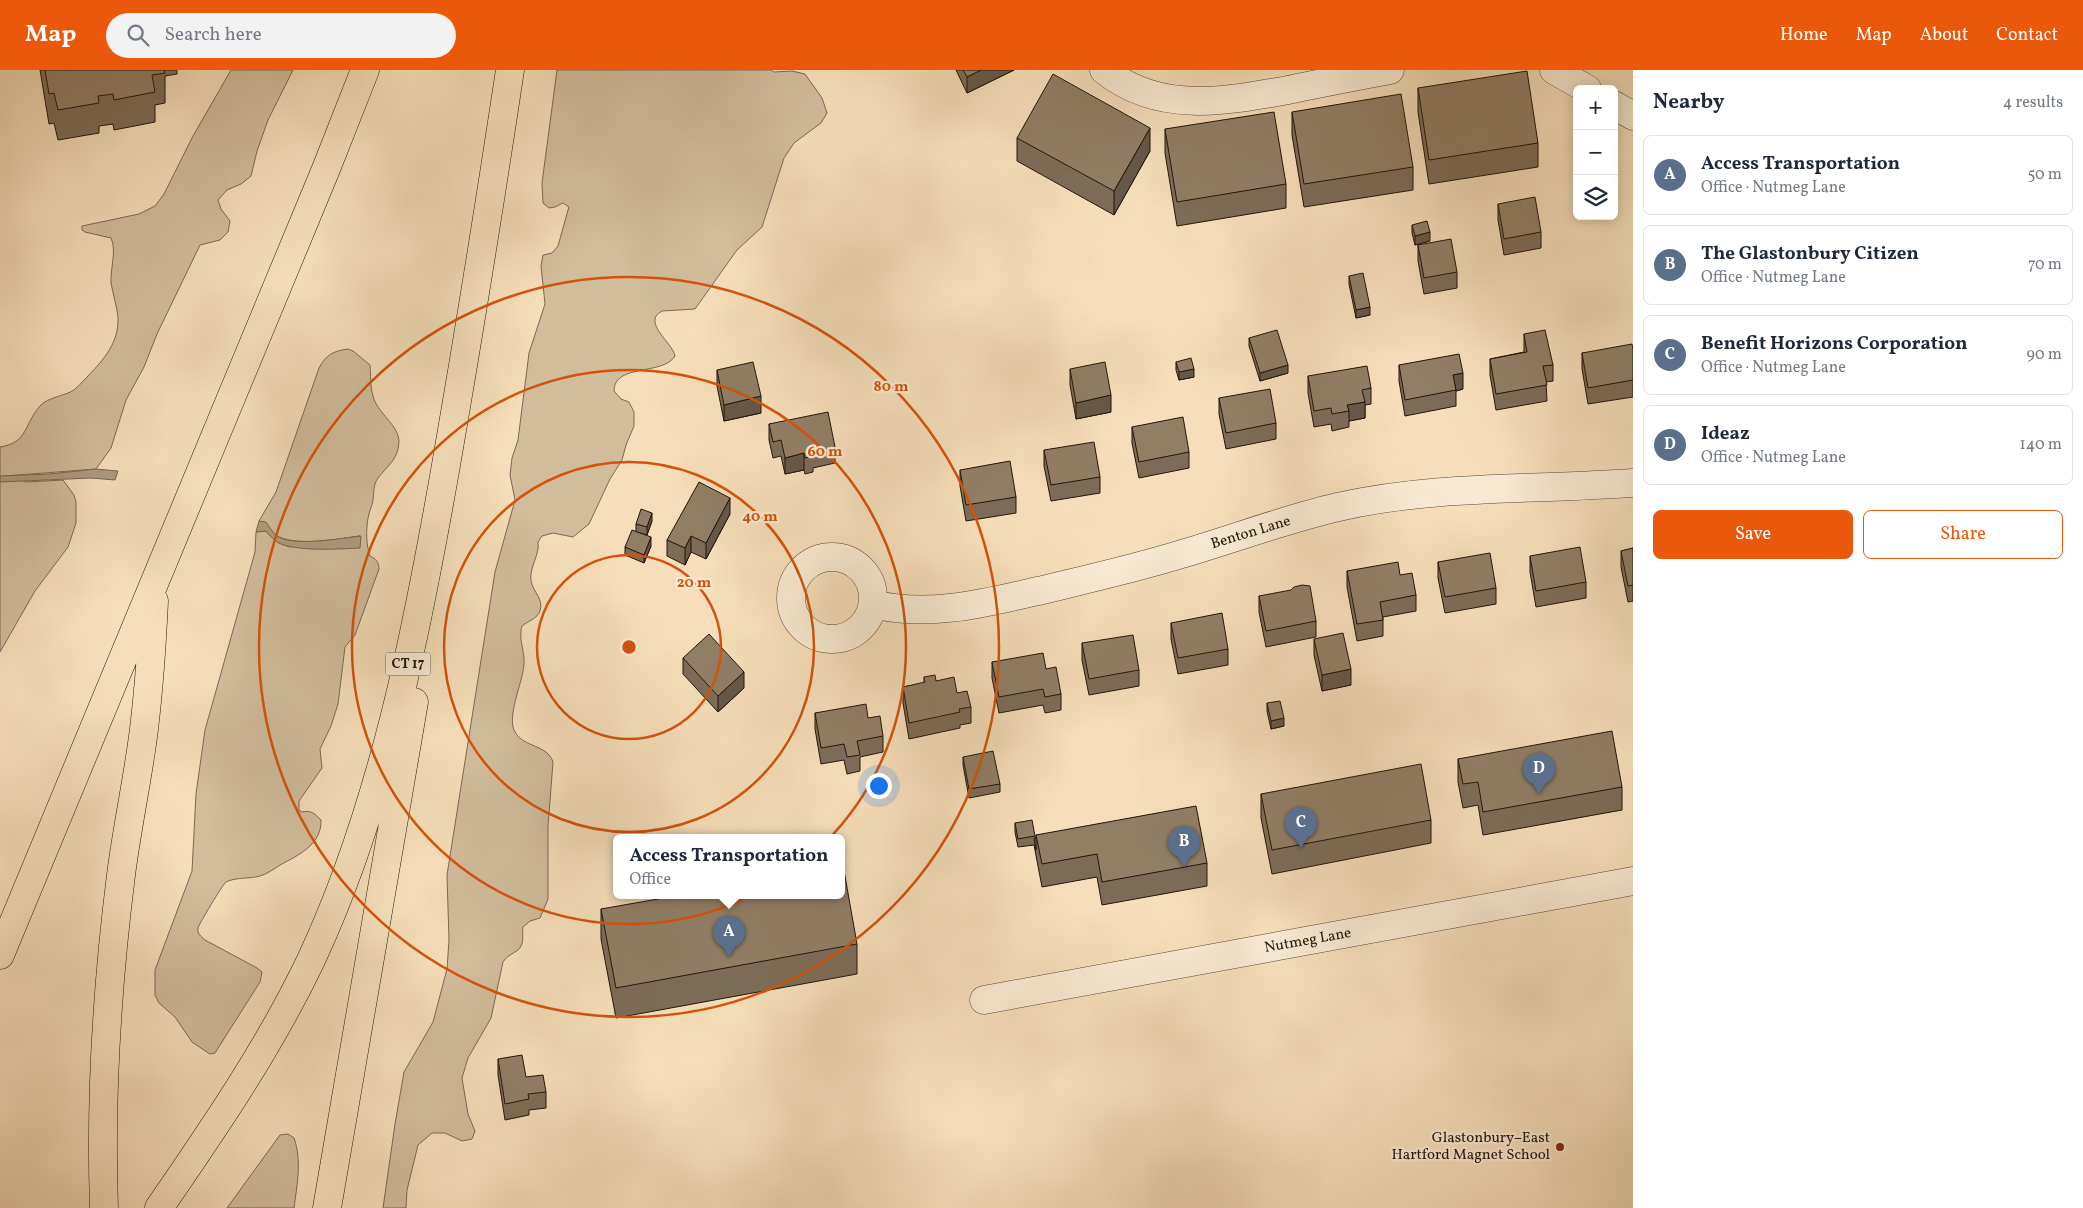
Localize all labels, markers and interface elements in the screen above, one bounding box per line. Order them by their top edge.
search box [106,13,456,58]
text: Map [25,18,76,52]
icon: search [124,21,152,49]
text: Search here [164,22,262,48]
text: Home [1780,23,1828,48]
text: Map [1856,23,1892,48]
text: About [1920,23,1968,48]
text: Contact [1996,23,2058,48]
map controls [1573,85,1618,220]
button: + [1573,85,1618,130]
text: Nearby [1653,88,1724,117]
text: 4 results [2003,92,2063,114]
button: − [1573,130,1618,175]
text: Access Transportation [1701,151,1900,177]
text: A [1664,164,1676,186]
text: 50 m [2028,164,2062,186]
button: layers [1573,175,1618,220]
text: Office · Nutmeg Lane [1701,177,1846,199]
text: The Glastonbury Citizen [1701,241,1919,267]
text: B [1665,254,1675,276]
text: 70 m [2028,254,2062,276]
text: Office · Nutmeg Lane [1701,267,1846,289]
text: Benefit Horizons Corporation [1701,331,1968,357]
text: C [1665,344,1675,366]
text: 90 m [2026,344,2062,366]
text: Office · Nutmeg Lane [1701,357,1846,379]
text: 80 m [874,377,909,398]
text: Ideaz [1701,421,1750,447]
text: D [1664,434,1676,456]
text: 140 m [2020,434,2062,456]
text: 60 m [808,442,843,463]
text: Office · Nutmeg Lane [1701,447,1846,469]
text: 40 m [742,507,778,528]
button: Save [1653,510,1853,559]
button: Share [1863,510,2063,559]
street label: Benton Lane [1209,511,1293,555]
text: 20 m [677,573,712,594]
centre of rings [620,638,638,656]
road number: CT 17 [386,652,430,676]
pin: D [1523,753,1555,794]
your location [866,773,892,799]
pin: C [1285,807,1317,848]
pin: B [1168,826,1200,867]
popup [613,834,845,899]
text: Access Transportation [629,843,829,869]
text: Office [629,869,671,891]
pin: A [713,916,745,957]
street label: Nutmeg Lane [1263,923,1353,959]
place label: Glastonbury–East Hartford Magnet School [1392,1128,1550,1166]
marker: Glastonbury–East Hartford Magnet School [1554,1141,1566,1153]

